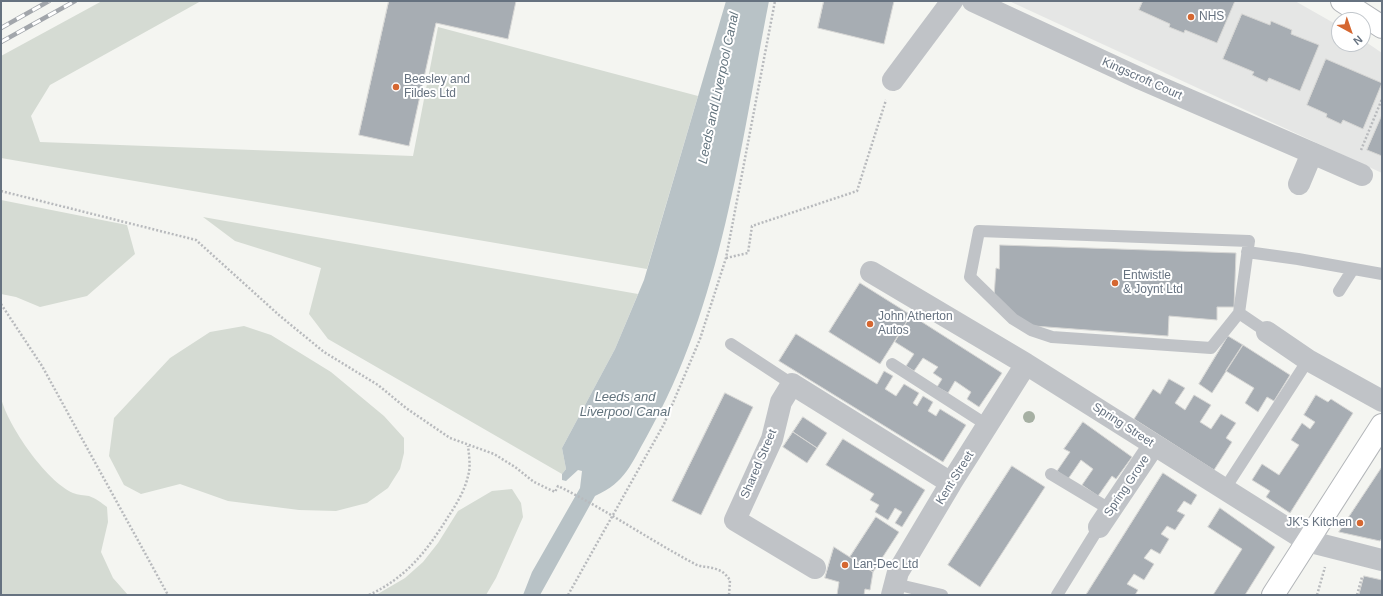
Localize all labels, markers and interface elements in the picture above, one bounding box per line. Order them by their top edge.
place label: NHS [1199,10,1224,24]
water label: Leeds and Liverpool Canal [695,11,743,165]
marker: NHS [1186,12,1196,22]
north arrow [1331,12,1371,52]
text: N [1351,33,1365,48]
street label: Kingscroft Court [1100,55,1184,103]
place label: Beesley and Fildes Ltd [404,73,470,101]
marker: Beesley and Fildes Ltd [391,82,401,92]
place label: Entwistle & Joynt Ltd [1123,269,1183,297]
marker: Entwistle & Joynt Ltd [1110,278,1120,288]
place label: John Atherton Autos [878,310,953,338]
marker: John Atherton Autos [865,319,875,329]
water label: Leeds and Liverpool Canal [580,389,670,420]
street label: Spring Street [1090,400,1156,450]
street label: Shared Street [738,427,780,501]
street label: Kent Street [933,449,977,507]
street label: Spring Grove [1101,453,1153,519]
place label: JK's Kitchen [1286,516,1352,530]
marker: JK's Kitchen [1355,518,1365,528]
place label: Lan-Dec Ltd [853,558,918,572]
marker: Lan-Dec Ltd [840,560,850,570]

